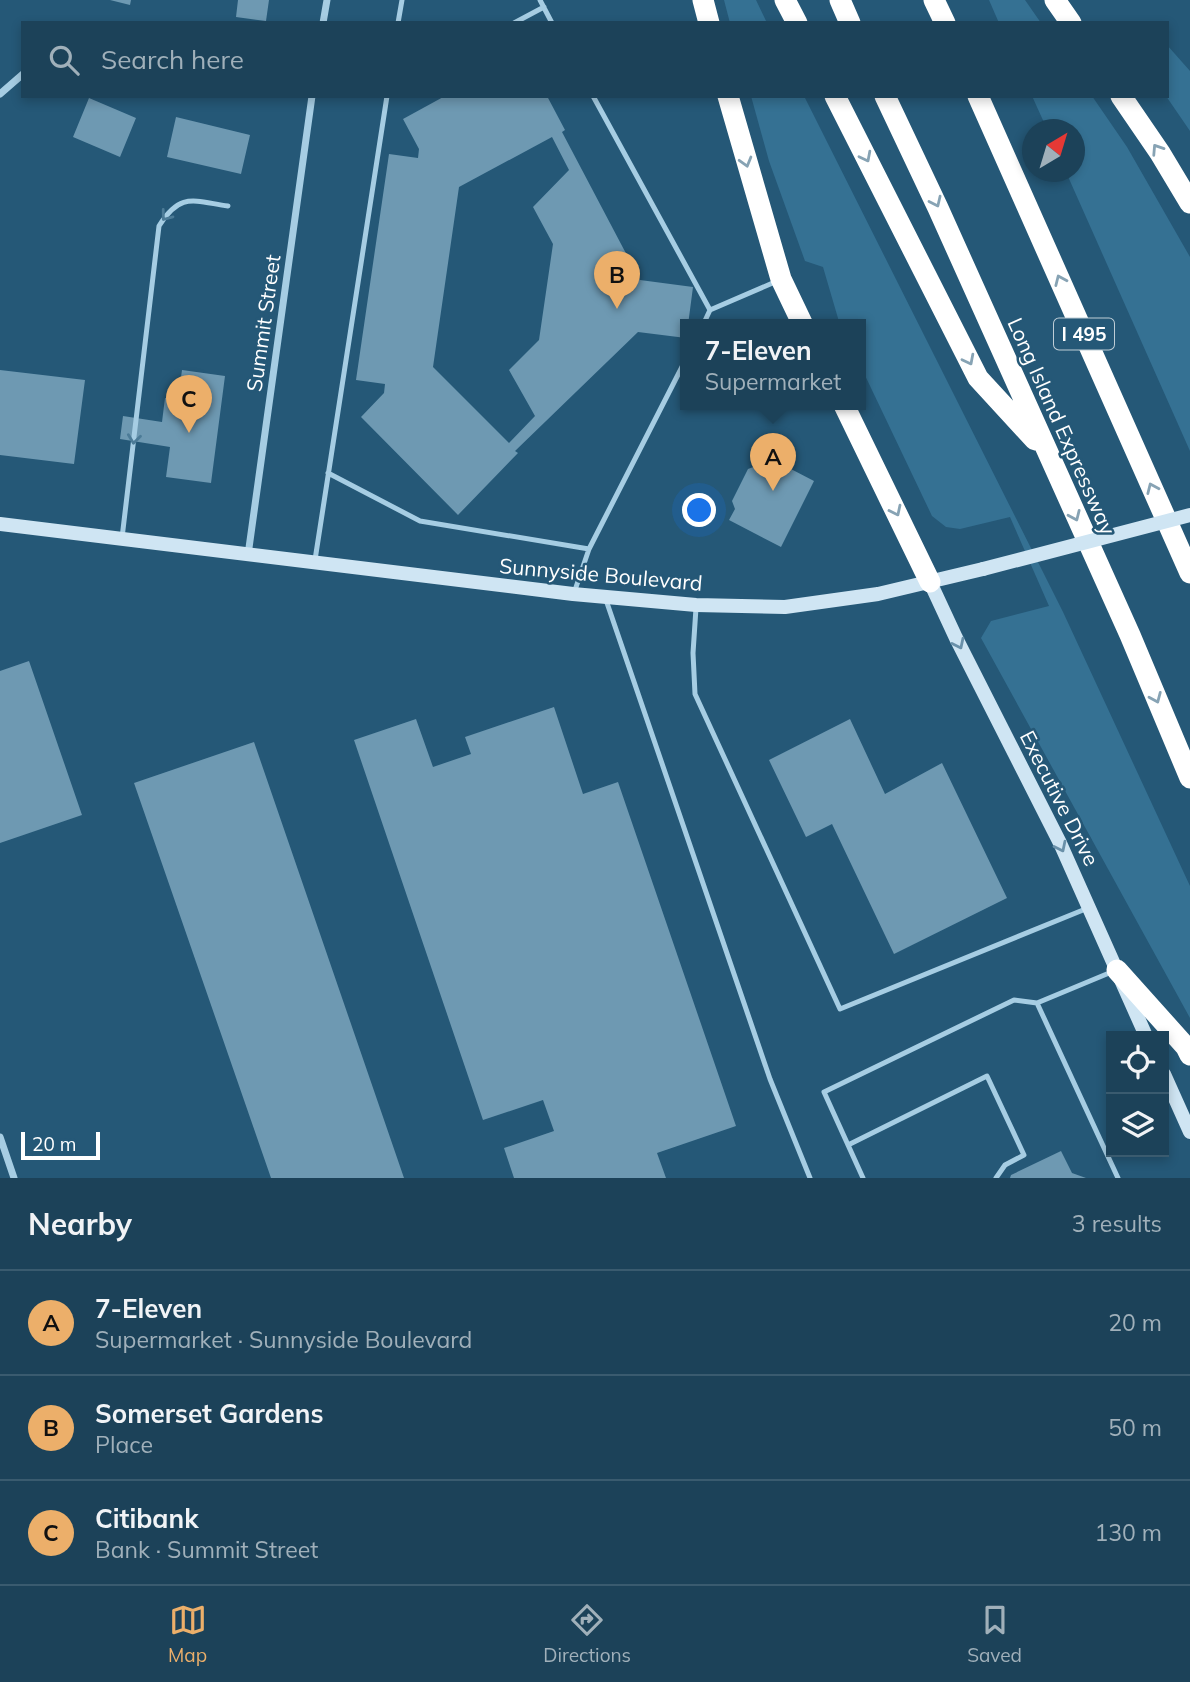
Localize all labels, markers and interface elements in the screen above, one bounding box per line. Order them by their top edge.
search box [21,21,1169,98]
icon: search [45,41,83,79]
text: Search here [101,43,244,76]
north arrow [1022,119,1085,182]
one-way arrow [1152,144,1165,157]
one-way arrow [858,150,872,162]
one-way arrow [737,156,752,168]
one-way arrow [927,195,941,207]
one-way arrow [162,208,175,220]
pin: B [594,251,640,309]
street label: Summit Street [241,253,285,393]
one-way arrow [1054,275,1068,287]
street label: Long Island Expressway [1002,313,1122,539]
road number: I 495 [1054,318,1114,350]
popup [680,319,866,410]
text: 7-Eleven [705,334,812,367]
one-way arrow [961,353,975,365]
text: Supermarket [705,367,841,396]
pin: C [166,375,212,433]
one-way arrow [126,433,141,445]
pin: A [750,433,796,491]
one-way arrow [1146,483,1160,495]
your location [682,493,716,527]
one-way arrow [888,504,902,516]
one-way arrow [1067,509,1081,521]
street label: Sunnyside Boulevard [498,552,704,596]
one-way arrow [950,637,964,649]
one-way arrow [1148,692,1162,704]
street label: Executive Drive [1015,726,1105,870]
one-way arrow [1053,840,1067,852]
map controls [1106,1031,1169,1157]
button: locate [1106,1031,1169,1094]
button: layers [1106,1094,1169,1157]
scale bar [21,1129,100,1161]
text: 20 m [32,1132,76,1156]
text: Nearby [28,1205,132,1243]
text: 3 results [1072,1209,1162,1238]
text: 7-Eleven [95,1292,202,1325]
text: A [42,1308,60,1337]
text: 20 m [1108,1308,1162,1337]
text: Supermarket · Sunnyside Boulevard [95,1325,472,1354]
text: Somerset Gardens [95,1397,324,1430]
text: B [43,1413,59,1442]
text: 50 m [1108,1413,1162,1442]
text: Place [95,1430,153,1459]
text: Citibank [95,1502,199,1535]
text: C [43,1518,59,1547]
text: 130 m [1094,1518,1162,1547]
text: Bank · Summit Street [95,1535,318,1564]
tab: Map [168,1601,207,1667]
tab: Directions [543,1601,631,1667]
tab: Saved [967,1601,1022,1667]

